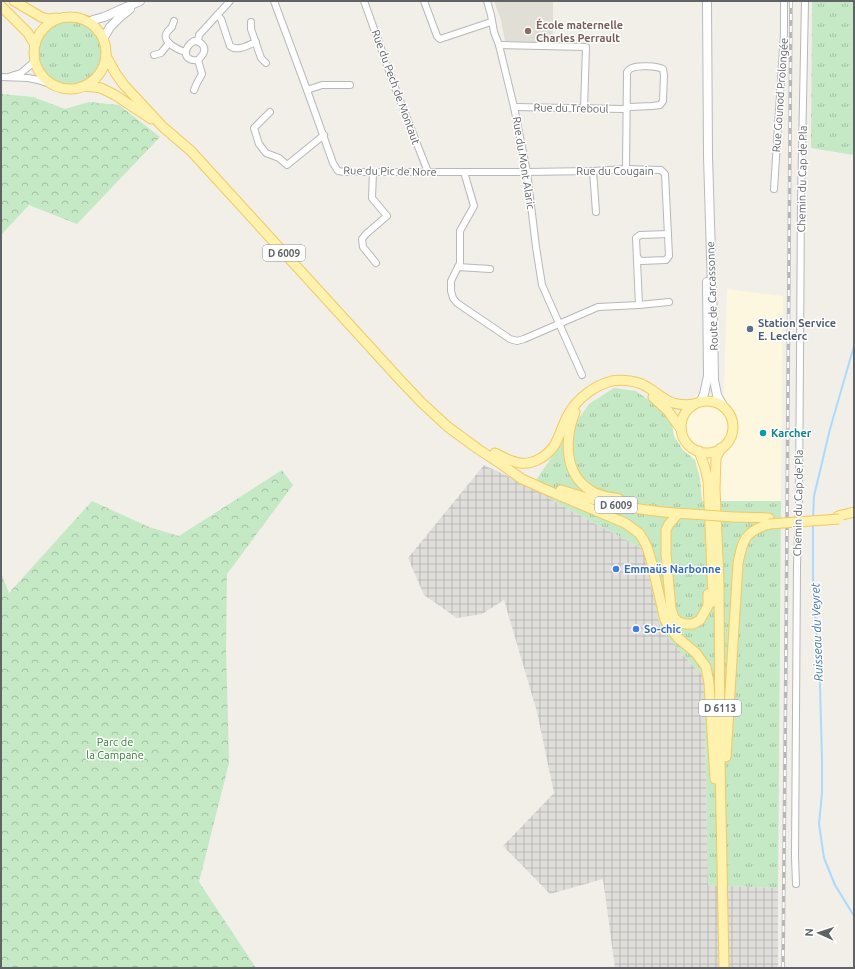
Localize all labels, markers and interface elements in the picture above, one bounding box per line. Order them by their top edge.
place label: École maternelle Charles Perrault [536,18,623,44]
marker: École maternelle Charles Perrault [523,26,533,36]
street label: Rue du Pech de Montaut [370,28,423,147]
street label: Rue Gounod Prolongée [770,37,790,153]
street label: Rue du Treboul [533,101,609,115]
street label: Rue du Mont Alaric [511,116,537,210]
street label: Chemin du Cap de Pla [795,125,809,233]
street label: Rue du Pic de Nore [343,164,437,178]
street label: Rue du Cougain [576,165,654,177]
street label: Route de Carcassonne [704,241,720,351]
road number: D 6009 [263,245,305,261]
place label: Station Service E. Leclerc [758,317,836,342]
marker: Station Service E. Leclerc [745,324,755,334]
place label: Karcher [771,427,812,439]
marker: Karcher [758,428,768,438]
street label: Chemin du Cap de Pla [791,449,805,557]
road number: D 6009 [595,497,637,513]
place label: Emmaüs Narbonne [624,563,721,575]
marker: Emmaüs Narbonne [611,564,621,574]
water label: Ruisseau du Veyret [808,582,825,682]
place label: So-chic [644,623,682,635]
marker: So-chic [631,624,641,634]
road number: D 6113 [699,700,741,716]
park label: Parc de la Campane [86,736,144,761]
north arrow [799,913,839,953]
text: N [803,928,815,937]

